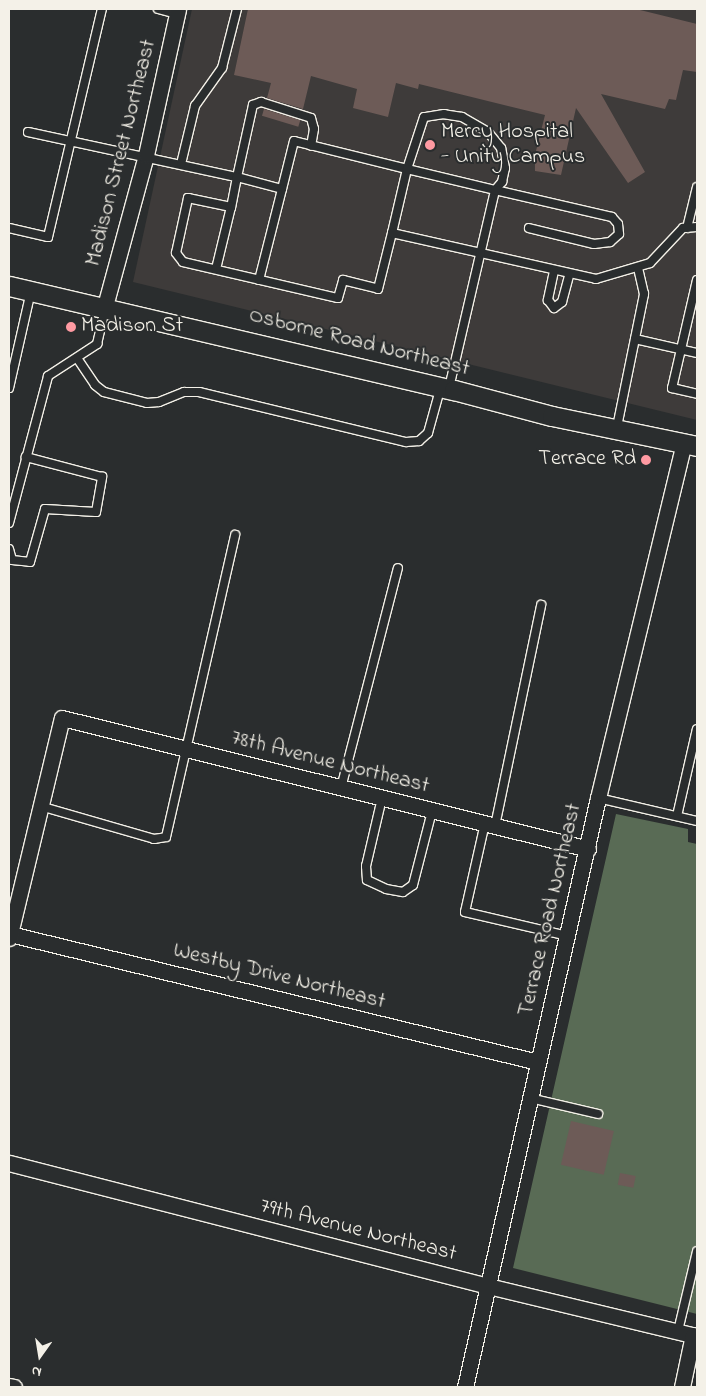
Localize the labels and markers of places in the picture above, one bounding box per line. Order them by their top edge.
place label: Mercy Hospital - Unity Campus [441,119,585,170]
marker: Mercy Hospital - Unity Campus [423,138,437,152]
place label: Madison St [81,314,183,340]
marker: Madison St [65,321,77,333]
place label: Terrace Rd [538,447,636,473]
marker: Terrace Rd [640,454,652,466]

